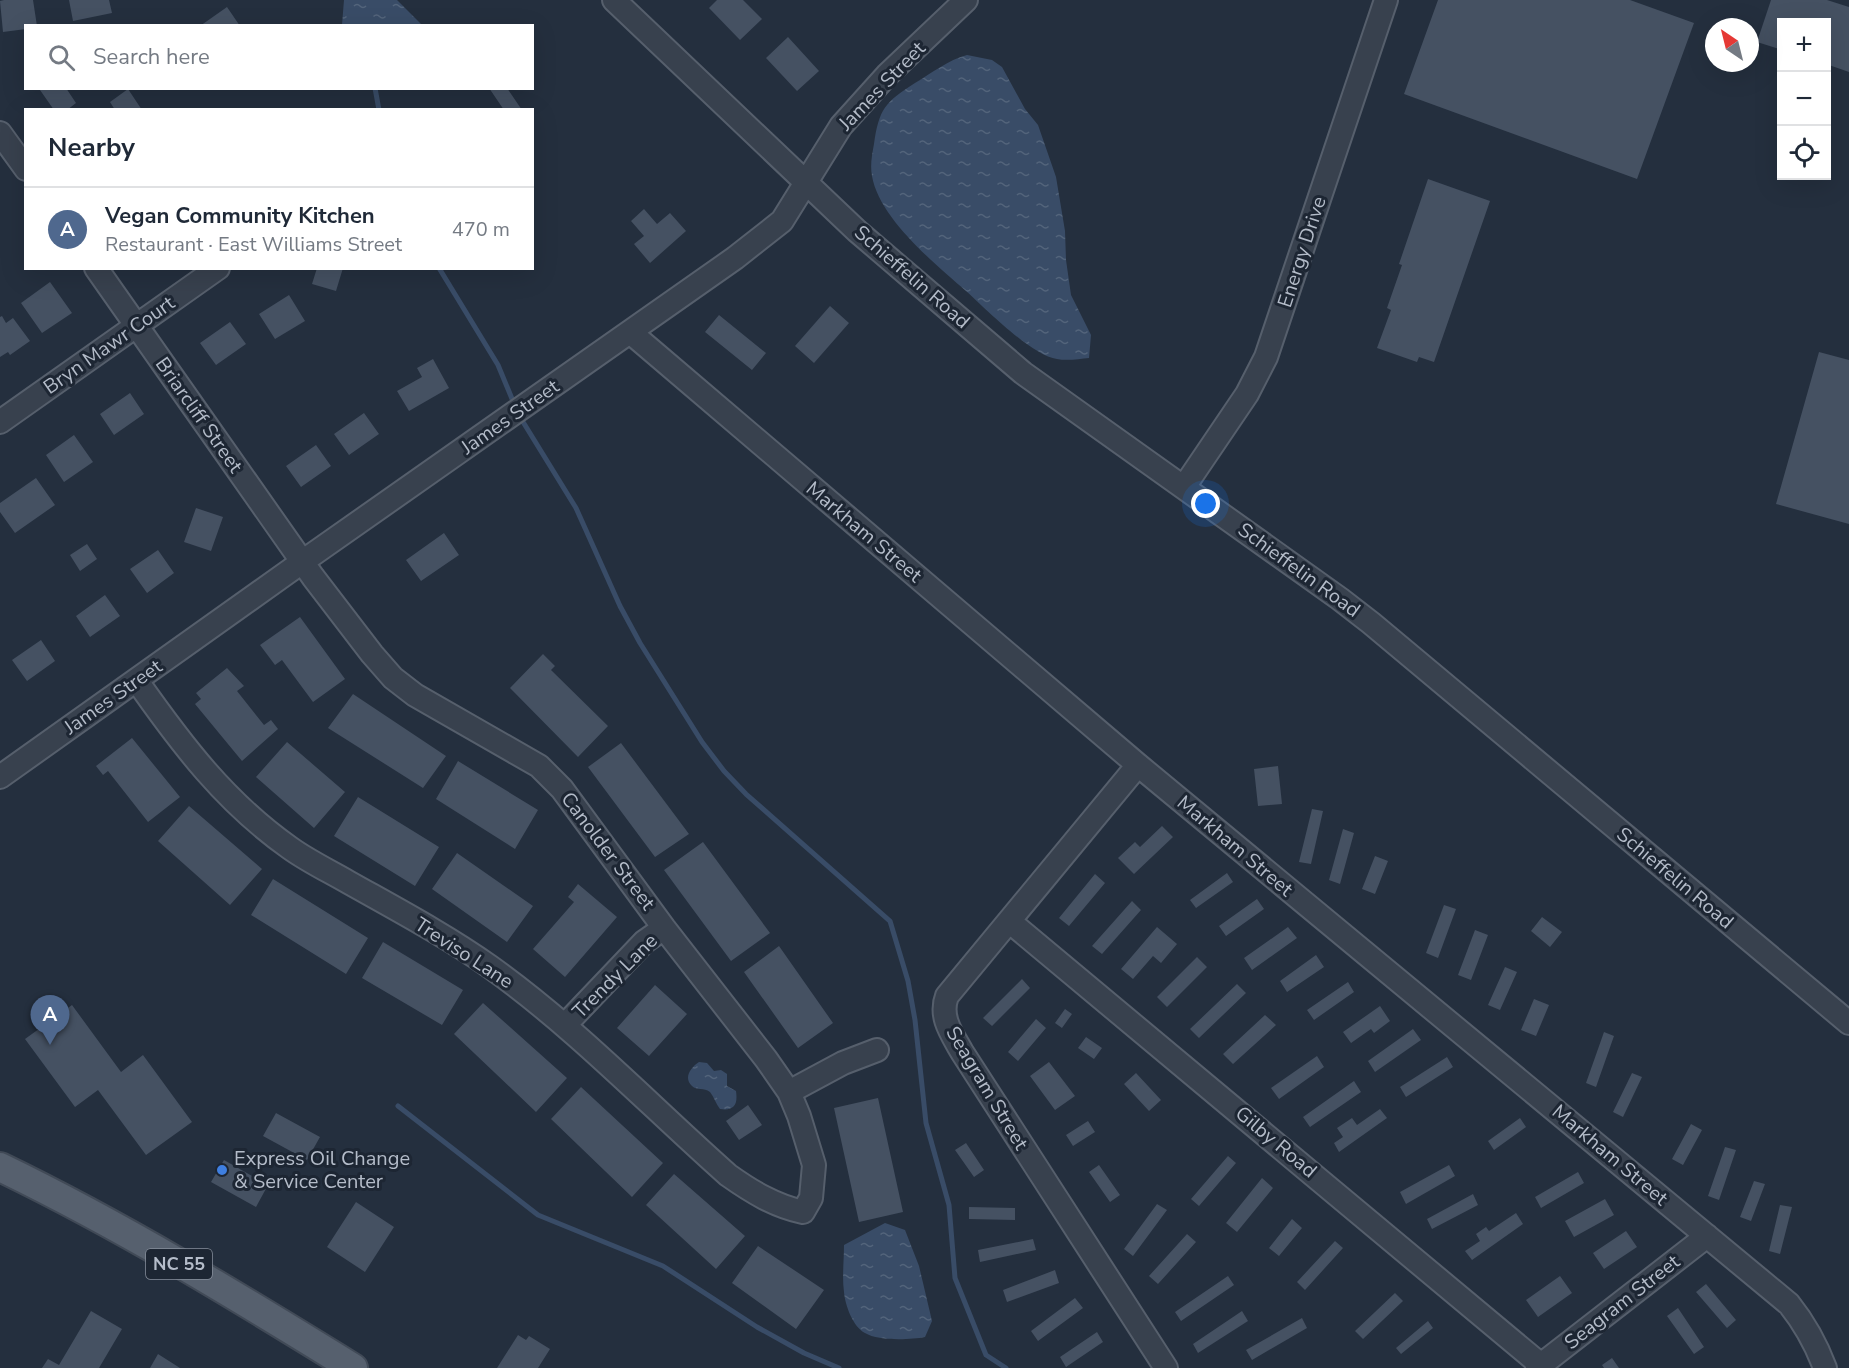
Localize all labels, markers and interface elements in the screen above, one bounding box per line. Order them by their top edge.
north arrow [1705,18,1759,72]
map controls [1777,18,1831,180]
button: + [1777,18,1831,72]
search box [24,24,534,90]
street label: James Street [832,35,932,137]
icon: search [45,41,78,74]
text: Search here [93,42,210,72]
button: − [1777,72,1831,126]
button: locate [1777,126,1831,180]
text: Nearby [48,130,135,165]
street label: Energy Drive [1271,193,1333,311]
text: Vegan Community Kitchen [105,201,375,231]
text: A [60,216,75,243]
text: 470 m [452,216,510,243]
street label: Schieffelin Road [848,219,976,335]
text: Restaurant · East Williams Street [105,231,402,258]
street label: Bryn Mawr Court [38,289,181,400]
street label: Briarcliff Street [149,352,249,479]
street label: James Street [455,373,565,461]
street label: Markham Street [800,475,928,589]
your location [1191,489,1220,518]
street label: Schieffelin Road [1232,516,1366,624]
street label: James Street [58,653,168,741]
street label: Canolder Street [555,786,662,916]
street label: Markham Street [1171,789,1299,903]
street label: Schieffelin Road [1611,821,1739,935]
street label: Treviso Lane [410,911,518,995]
street label: Trendy Lane [567,928,663,1024]
pin: A [31,996,70,1045]
street label: Seagram Street [939,1021,1035,1156]
street label: Markham Street [1546,1098,1674,1212]
street label: Gilby Road [1230,1100,1322,1184]
place label: Express Oil Change & Service Center [234,1145,410,1195]
marker: Express Oil Change & Service Center [215,1163,229,1177]
street label: Seagram Street [1559,1248,1686,1356]
road number: NC 55 [146,1249,212,1279]

